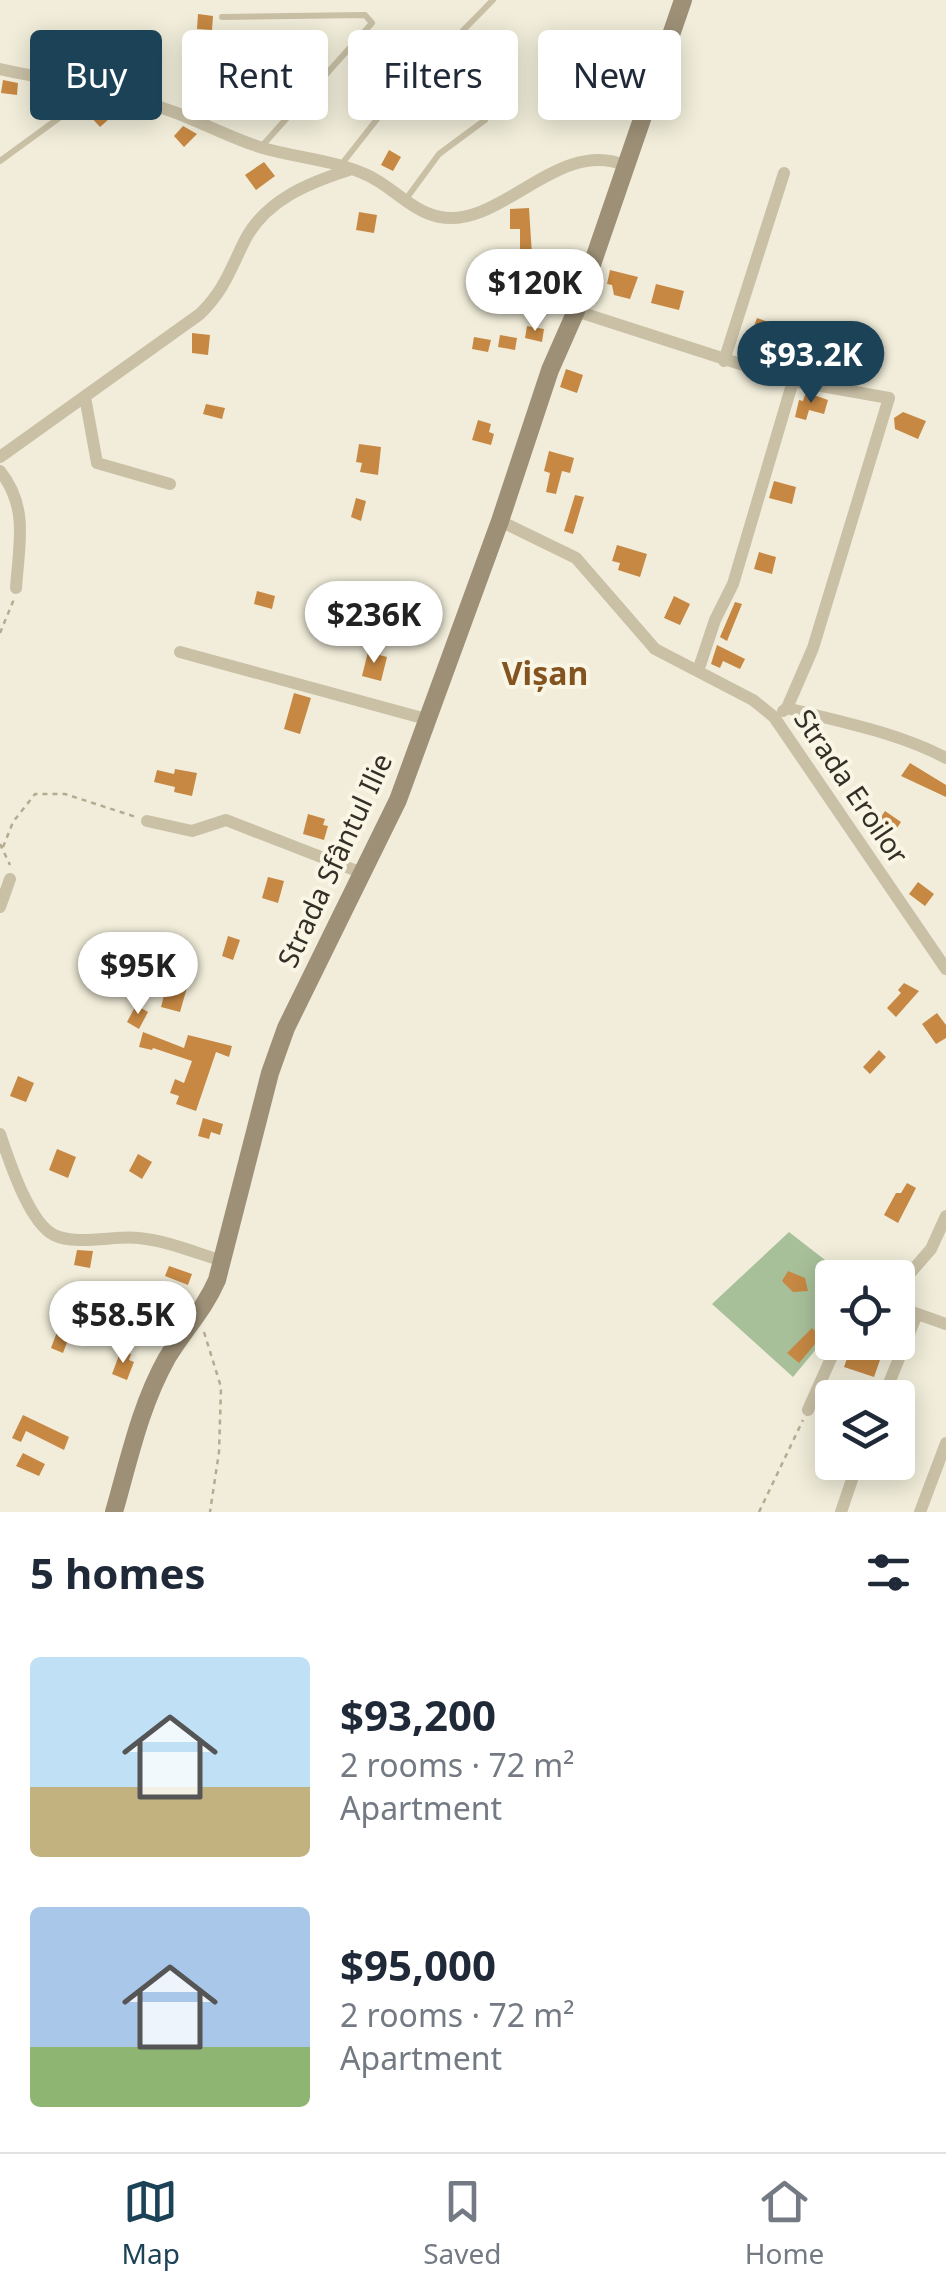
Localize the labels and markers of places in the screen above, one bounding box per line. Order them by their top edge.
pin: $120K [465,249,605,334]
pin: $93.2K [730,321,892,406]
pin: $236K [304,581,444,666]
pin: $95K [79,932,197,1017]
pin: $58.5K [42,1281,204,1366]

